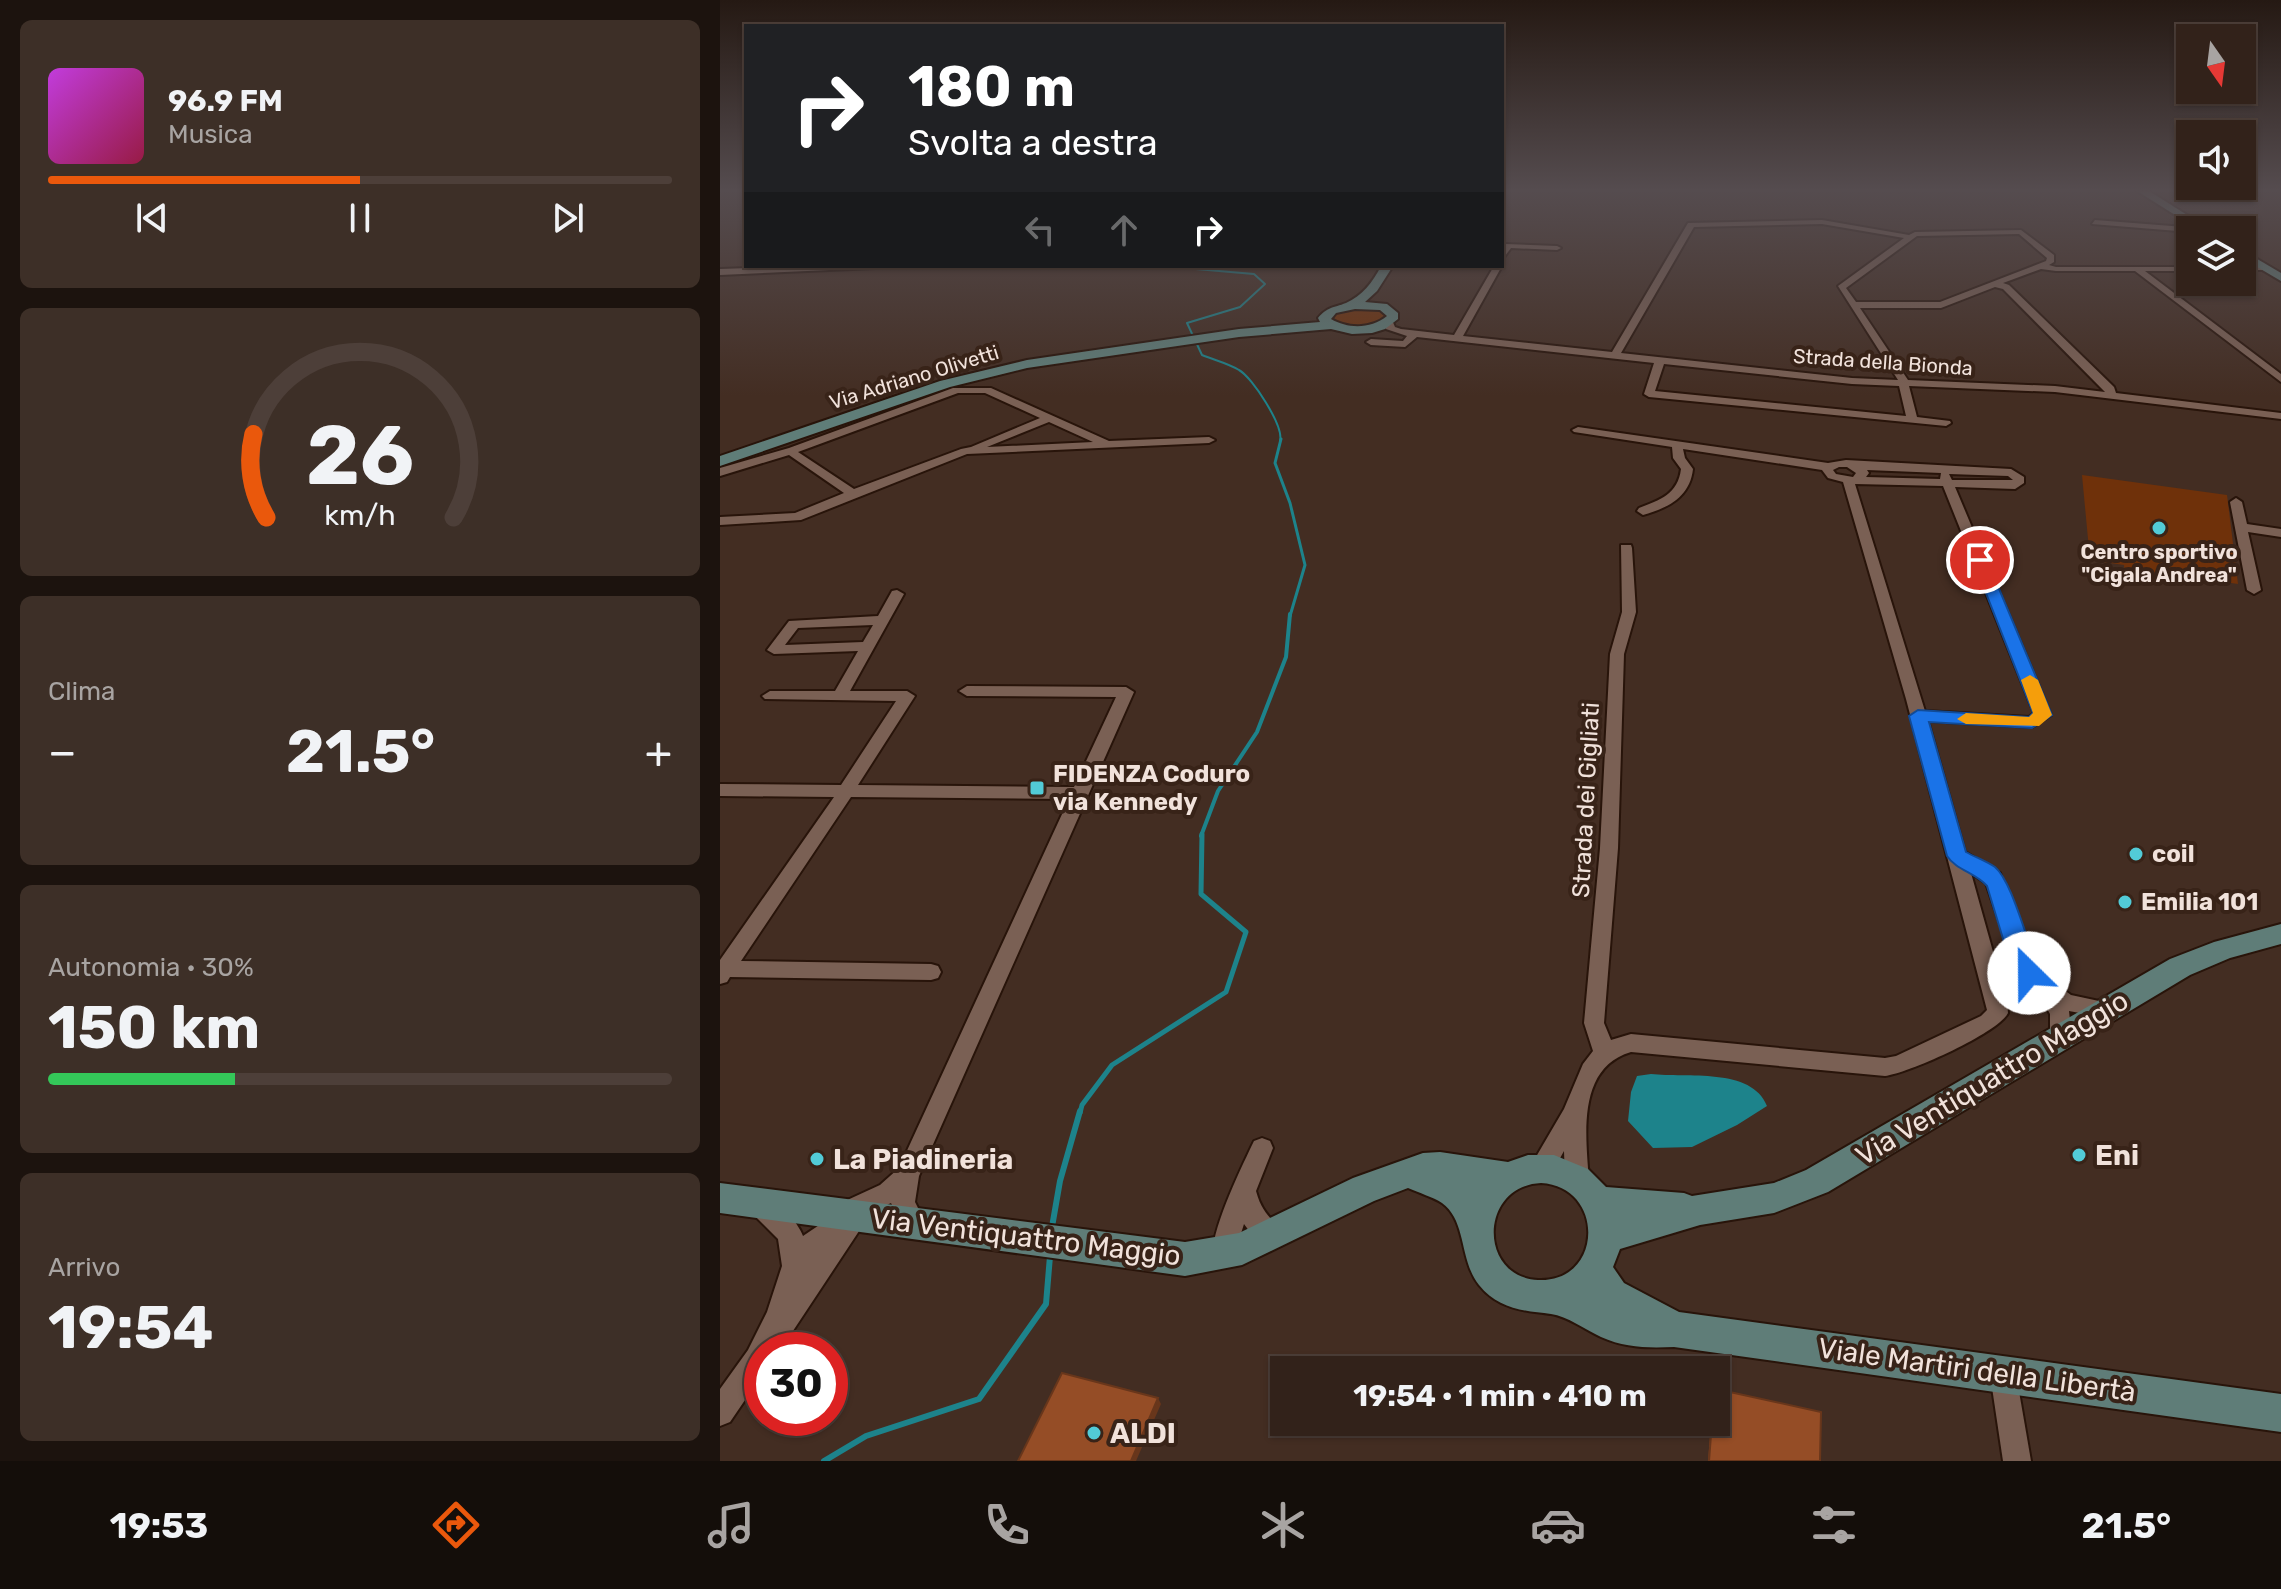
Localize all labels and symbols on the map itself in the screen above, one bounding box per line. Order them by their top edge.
north arrow [2176,24,2256,104]
street label: Via Adriano Olivetti [826,340,1002,414]
street label: Strada della Bionda [1792,344,1974,380]
marker: Centro sportivo "Cigala Andrea" [2150,519,2168,537]
pin [1946,526,2014,594]
place label: Centro sportivo "Cigala Andrea" [2080,540,2238,587]
street label: Strada dei Gigliati [1567,702,1605,898]
place label: FIDENZA Coduro via Kennedy [1053,760,1250,816]
marker: FIDENZA Coduro via Kennedy [1028,779,1046,797]
place label: coil [2152,840,2195,868]
marker: coil [2127,845,2145,863]
place label: Emilia 101 [2141,888,2258,916]
marker: Emilia 101 [2116,893,2134,911]
position arrow [1987,931,2071,1015]
street label: Via Ventiquattro Maggio [1850,984,2134,1172]
place label: Eni [2095,1139,2139,1172]
place label: La Piadineria [833,1143,1013,1176]
marker: Eni [2070,1146,2088,1164]
marker: La Piadineria [808,1150,826,1168]
street label: Via Ventiquattro Maggio [869,1202,1183,1272]
street label: Viale Martiri della Libertà [1816,1331,2138,1409]
speed limit sign: 30 [744,1332,848,1436]
place label: ALDI [1110,1417,1176,1450]
marker: ALDI [1085,1424,1103,1442]

